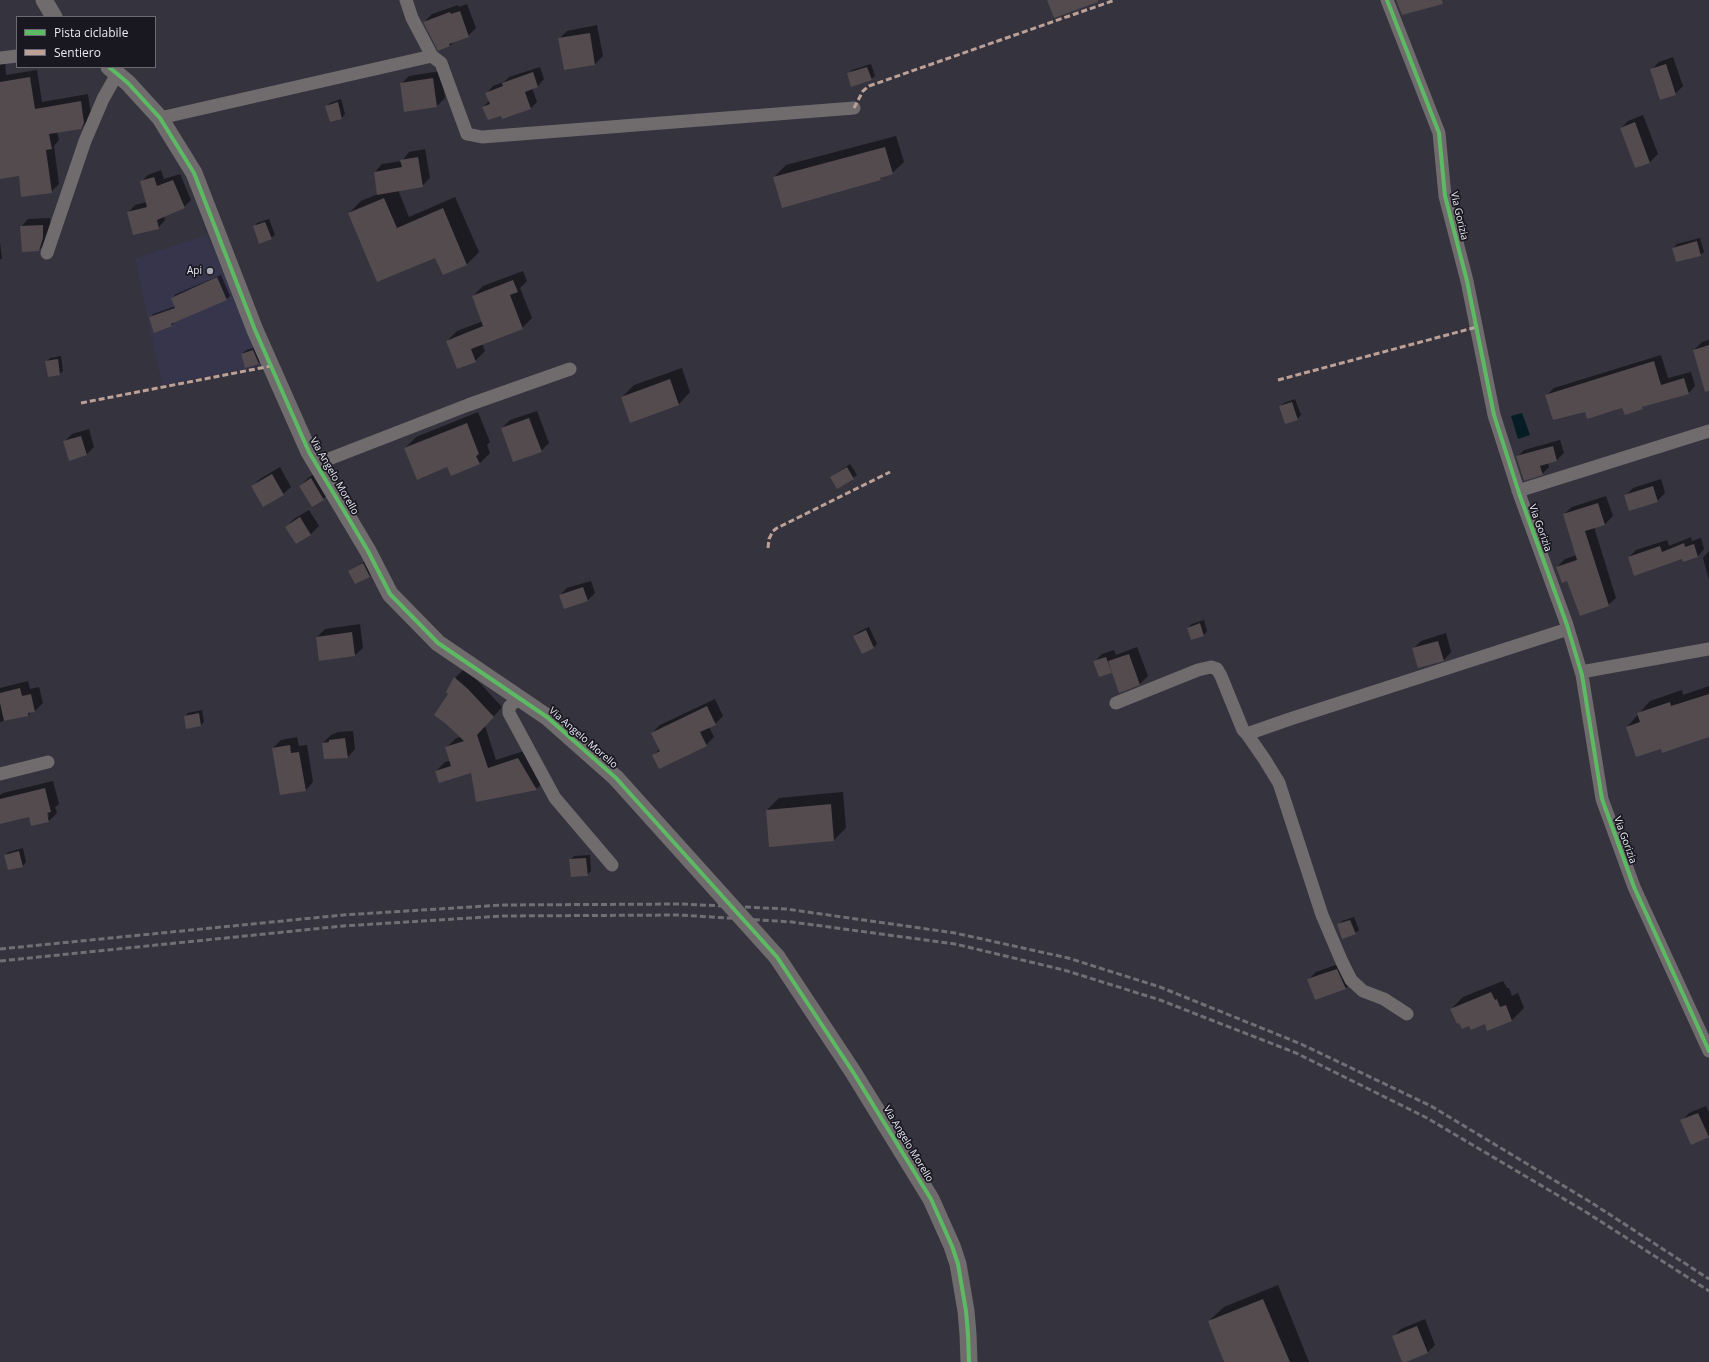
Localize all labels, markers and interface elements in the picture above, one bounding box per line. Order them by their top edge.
legend [16,16,156,68]
text: Pista ciclabile [54,24,128,41]
text: Sentiero [54,44,101,61]
street label: Via Gorizia [1448,191,1470,241]
place label: Api [187,265,202,277]
marker: Api [205,266,215,276]
street label: Via Angelo Morello [307,435,361,517]
street label: Via Gorizia [1526,503,1554,553]
street label: Via Angelo Morello [546,705,620,771]
street label: Via Gorizia [1611,815,1639,865]
street label: Via Angelo Morello [880,1104,936,1184]

